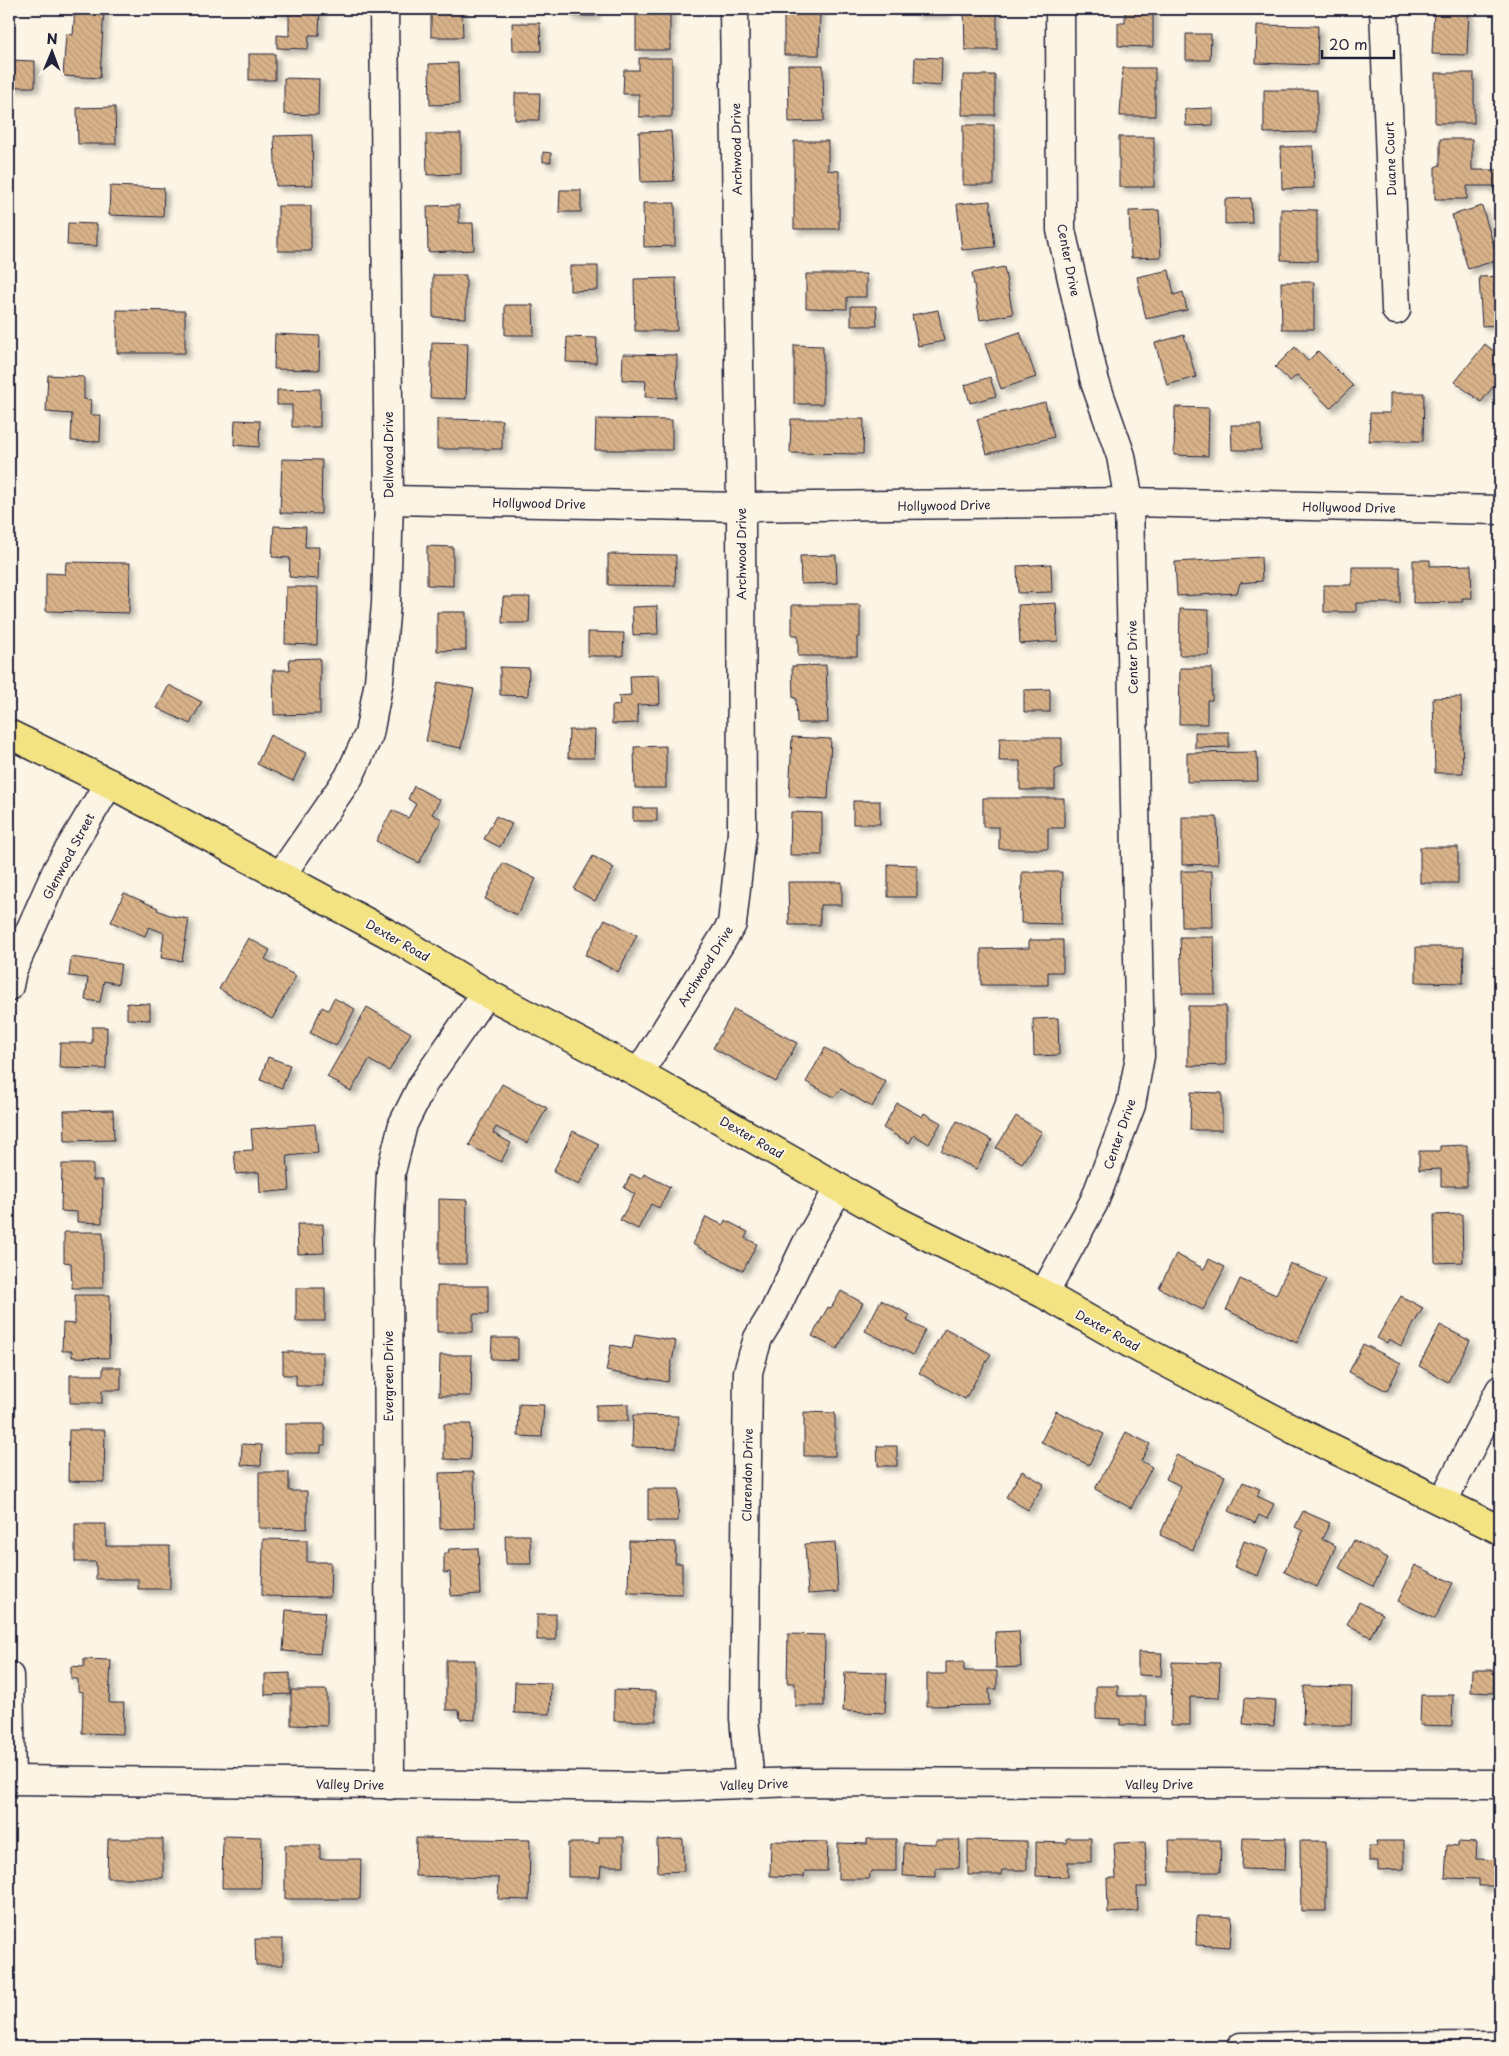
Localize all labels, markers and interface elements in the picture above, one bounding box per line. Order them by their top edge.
north arrow [28,28,78,78]
text: N [47,28,58,49]
scale bar [1322,28,1394,60]
text: 20 m [1329,32,1368,55]
street label: Archwood Drive [726,103,746,195]
street label: Duane Court [1380,121,1400,197]
street label: Center Drive [1053,222,1085,298]
street label: Dellwood Drive [379,411,397,499]
street label: Hollywood Drive [492,493,586,513]
street label: Hollywood Drive [897,495,991,515]
street label: Hollywood Drive [1302,497,1396,517]
street label: Archwood Drive [732,508,750,600]
street label: Center Drive [1122,619,1142,694]
street label: Glenwood Street [38,810,98,902]
street label: Dexter Road [363,914,433,966]
street label: Archwood Drive [673,922,737,1010]
street label: Center Drive [1098,1096,1140,1172]
street label: Dexter Road [717,1111,787,1163]
street label: Dexter Road [1073,1305,1143,1355]
street label: Evergreen Drive [379,1331,397,1421]
street label: Clarendon Drive [737,1428,757,1522]
street label: Valley Drive [316,1774,384,1794]
street label: Valley Drive [720,1774,788,1794]
street label: Valley Drive [1125,1775,1193,1793]

